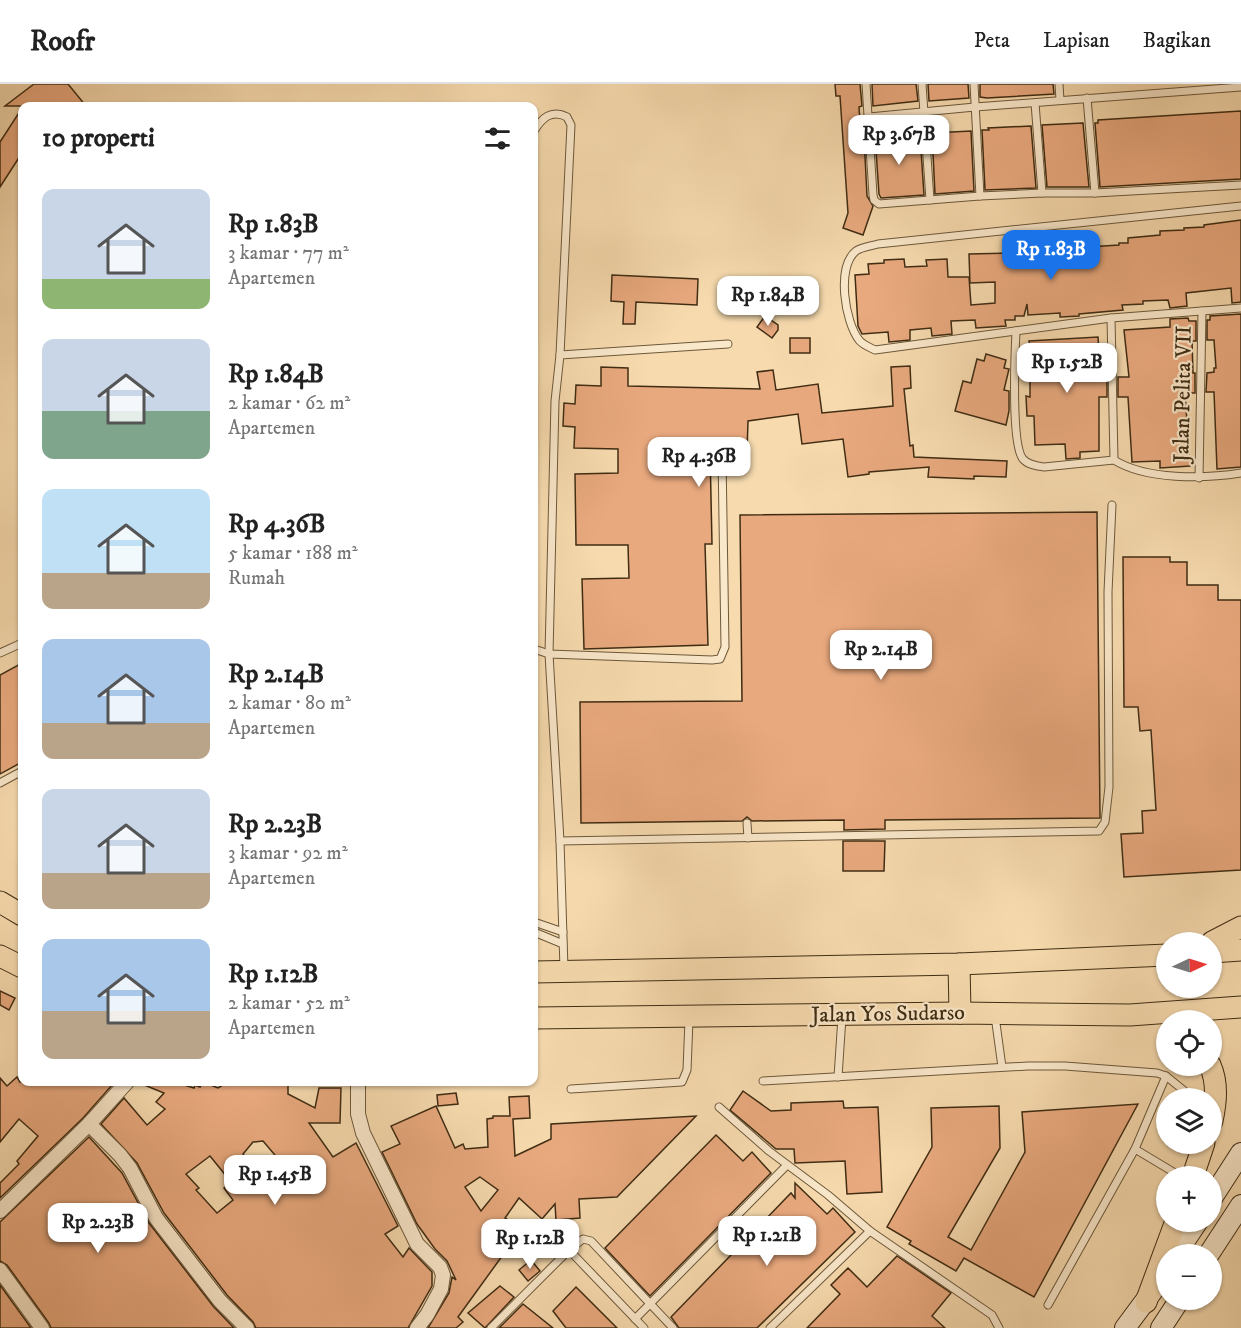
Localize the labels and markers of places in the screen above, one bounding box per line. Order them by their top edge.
pin: Rp 3.67B [837,115,961,166]
pin: Rp 1.83B [989,230,1113,281]
pin: Rp 1.84B [706,276,830,327]
pin: Rp 1.52B [1005,343,1129,394]
pin: Rp 4.36B [637,437,761,488]
pin: Rp 2.14B [819,630,943,681]
pin: Rp 1.45B [213,1155,337,1206]
pin: Rp 2.23B [36,1203,160,1254]
pin: Rp 1.21B [705,1216,829,1267]
pin: Rp 1.12B [468,1219,592,1270]

